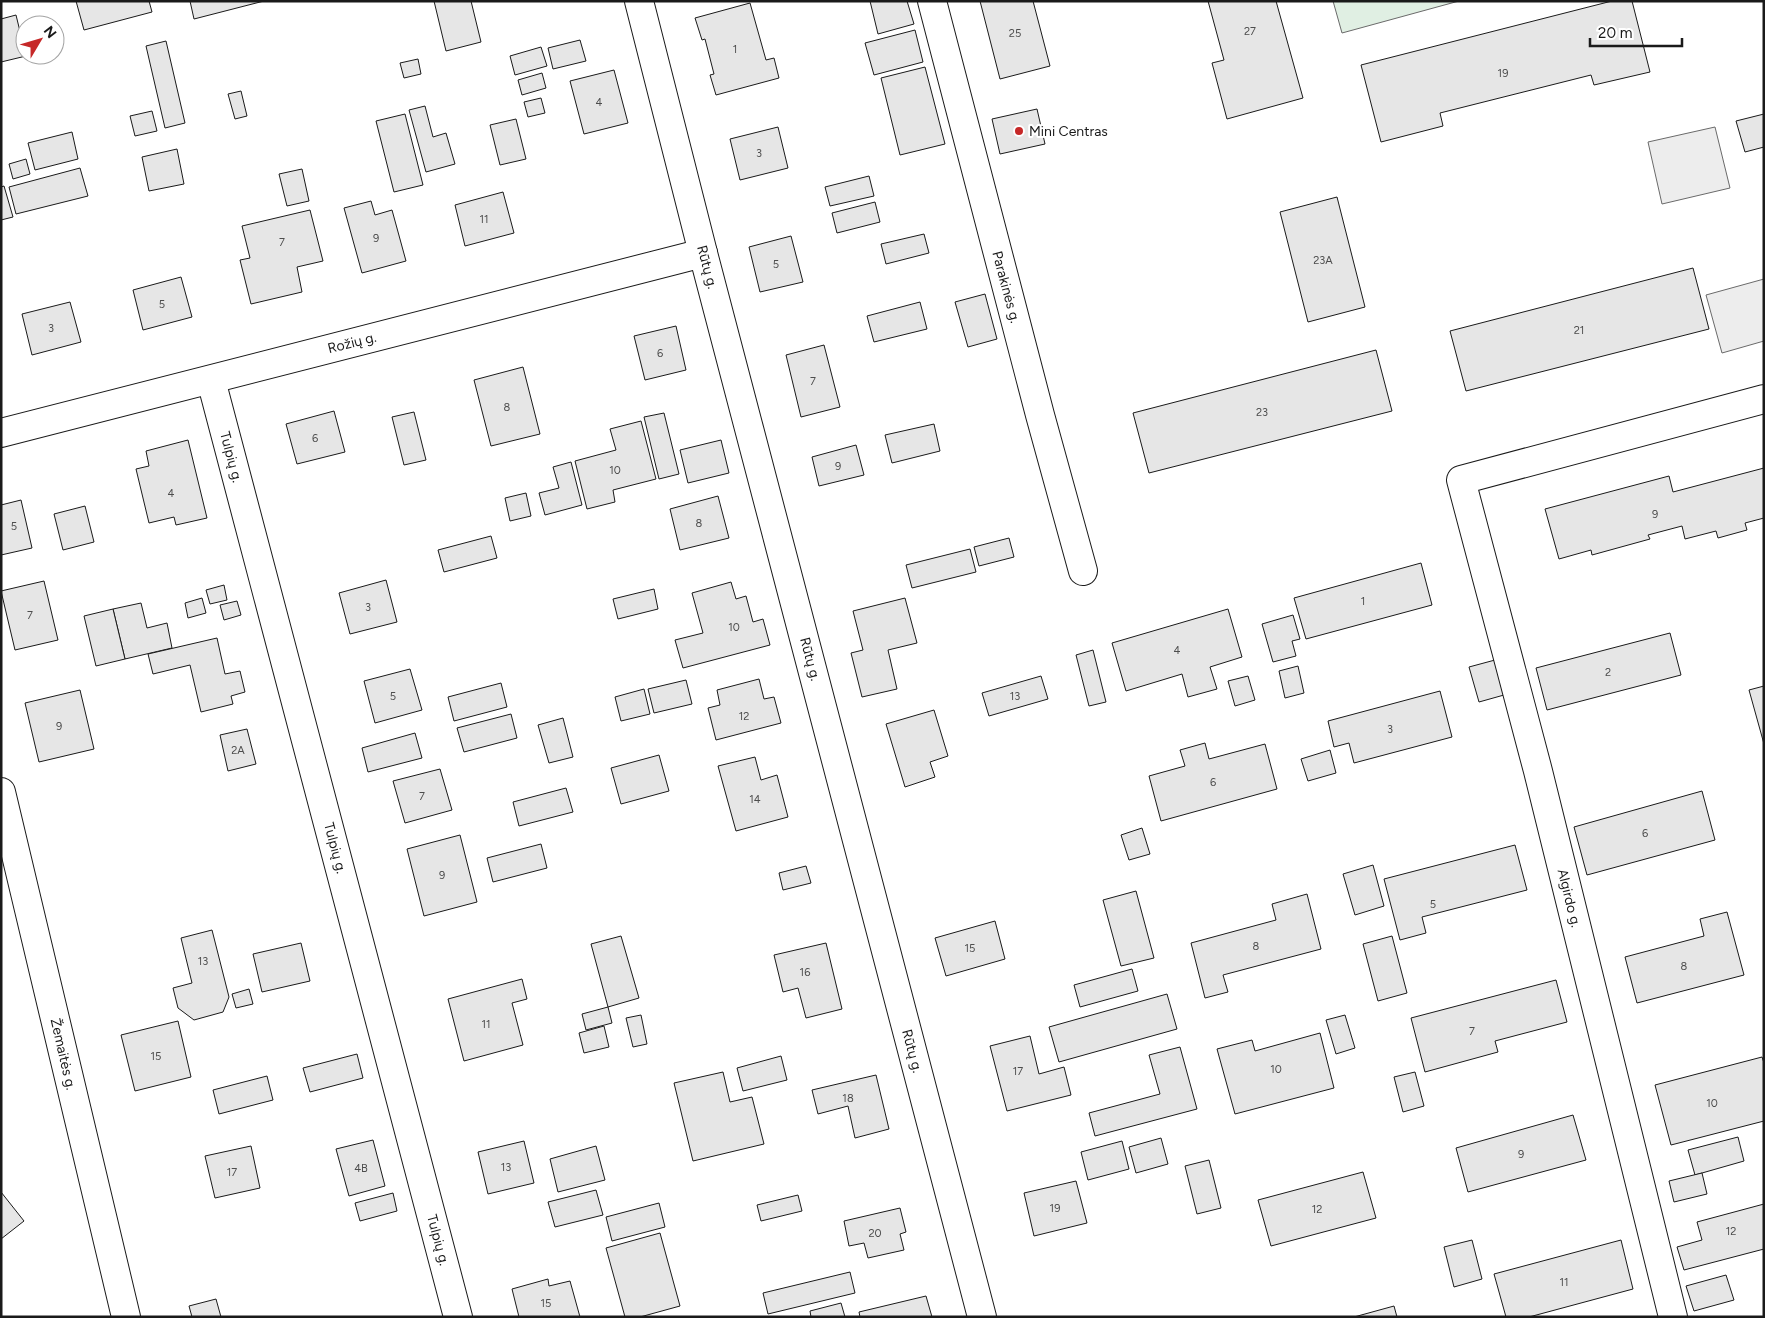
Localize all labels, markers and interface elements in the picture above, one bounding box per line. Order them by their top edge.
north arrow [15,15,65,65]
scale bar [1590,15,1682,47]
text: N [40,23,60,42]
text: 20 m [1598,24,1632,42]
house number: 27 [1244,25,1256,38]
house number: 25 [1009,27,1021,40]
house number: 1 [733,43,737,56]
house number: 19 [1498,67,1508,80]
house number: 4 [596,96,603,109]
place label: Mini Centras [1029,123,1108,140]
marker: Mini Centras [1013,125,1025,137]
house number: 3 [756,147,762,160]
house number: 11 [479,213,489,226]
house number: 9 [373,232,379,245]
house number: 7 [279,236,285,249]
street label: Rūtų g. [693,243,721,291]
street label: Parakinės g. [988,249,1024,325]
house number: 23A [1313,254,1333,267]
house number: 5 [773,258,779,271]
house number: 5 [159,298,165,311]
house number: 3 [48,322,54,335]
house number: 21 [1574,324,1584,337]
street label: Rožių g. [326,329,378,357]
house number: 6 [657,347,663,360]
house number: 7 [810,375,816,388]
house number: 8 [504,401,511,414]
house number: 23 [1256,406,1268,419]
street label: Tulpių g. [216,430,246,484]
house number: 6 [312,432,318,445]
house number: 9 [835,460,841,473]
house number: 10 [609,464,621,477]
house number: 4 [168,487,175,500]
house number: 9 [1652,508,1658,521]
house number: 8 [696,517,703,530]
house number: 5 [11,520,17,533]
house number: 1 [1361,595,1365,608]
house number: 3 [365,601,371,614]
house number: 7 [27,609,33,622]
house number: 10 [728,621,740,634]
street label: Rūtų g. [796,635,824,683]
house number: 4 [1174,644,1181,657]
house number: 2 [1605,666,1611,679]
house number: 5 [390,690,396,703]
house number: 13 [1010,690,1020,703]
house number: 12 [739,710,749,723]
house number: 9 [56,720,62,733]
house number: 3 [1387,723,1393,736]
house number: 2A [231,744,245,757]
house number: 6 [1210,776,1216,789]
house number: 7 [419,790,425,803]
house number: 14 [749,793,761,806]
street label: Tulpių g. [320,821,350,875]
house number: 6 [1642,827,1648,840]
street label: Algirdo g. [1554,867,1584,929]
house number: 9 [439,869,445,882]
house number: 5 [1430,898,1436,911]
house number: 8 [1253,940,1260,953]
house number: 15 [965,942,975,955]
house number: 13 [198,955,208,968]
house number: 8 [1681,960,1688,973]
house number: 16 [800,966,810,979]
street label: Žemaitės g. [47,1017,80,1092]
house number: 11 [481,1018,491,1031]
house number: 7 [1469,1025,1475,1038]
street label: Rūtų g. [898,1027,926,1075]
house number: 15 [151,1050,161,1063]
house number: 10 [1270,1063,1282,1076]
house number: 17 [1013,1065,1023,1078]
house number: 18 [842,1092,854,1105]
house number: 10 [1706,1097,1718,1110]
house number: 9 [1518,1148,1524,1161]
house number: 13 [501,1161,511,1174]
house number: 4B [354,1162,368,1175]
house number: 17 [227,1166,237,1179]
house number: 19 [1050,1202,1060,1215]
house number: 12 [1312,1203,1322,1216]
street label: Tulpių g. [423,1213,453,1267]
house number: 12 [1726,1225,1736,1238]
house number: 20 [868,1227,882,1240]
house number: 11 [1559,1276,1569,1289]
house number: 15 [541,1297,551,1310]

